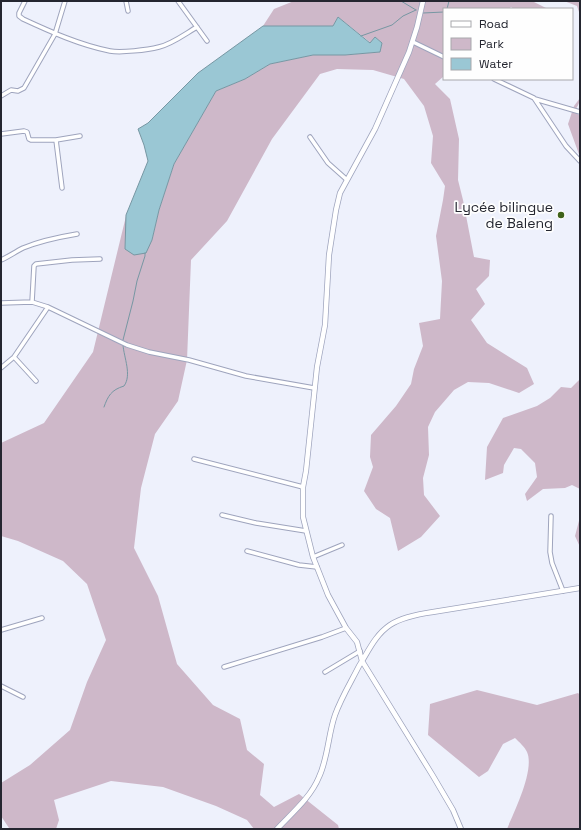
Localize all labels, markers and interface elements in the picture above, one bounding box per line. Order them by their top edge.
legend [443,8,573,80]
text: Road [479,16,508,32]
text: Park [479,36,504,52]
text: Water [479,56,513,72]
place label: Lycée bilingue de Baleng [455,198,553,232]
marker: Lycée bilingue de Baleng [556,210,566,220]

